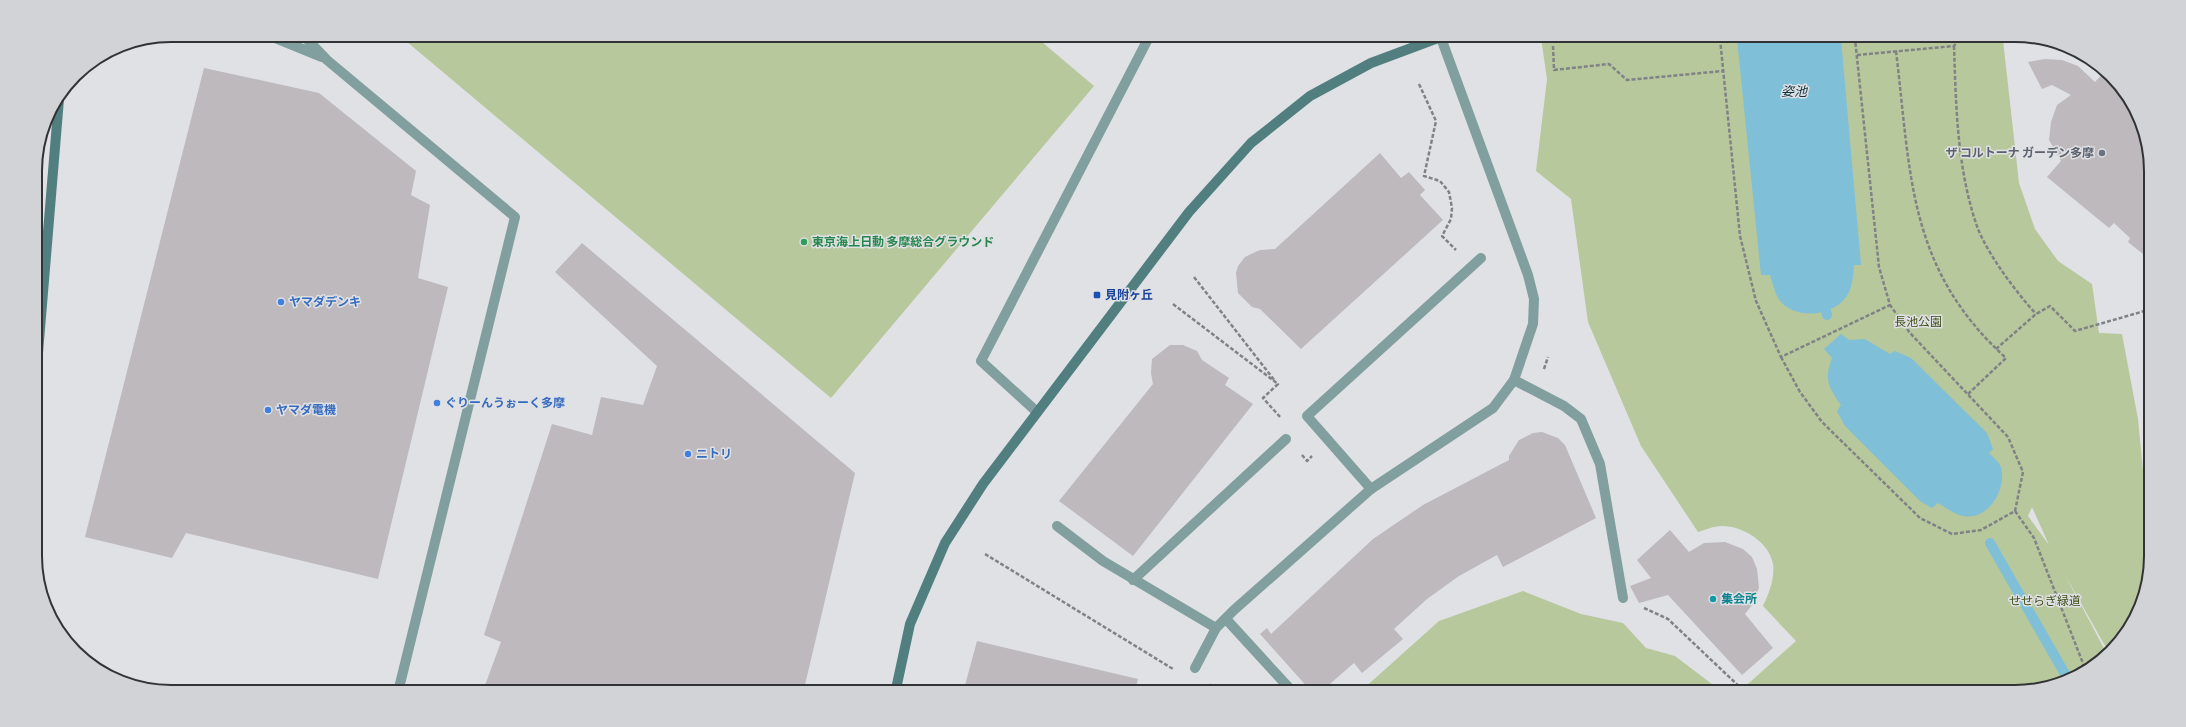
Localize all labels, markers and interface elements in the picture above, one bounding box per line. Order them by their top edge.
water label: 姿池 [1781,83,1809,99]
place label: ザ コルトーナ ガーデン多摩 [1945,145,2094,159]
marker: ザ コルトーナ ガーデン多摩 [2097,148,2107,158]
place label: 東京海上日動 多摩総合グラウンド [812,234,994,248]
marker: 東京海上日動 多摩総合グラウンド [799,237,809,247]
place label: 見附ヶ丘 [1105,287,1153,301]
marker: 見附ヶ丘 [1092,290,1102,300]
place label: ヤマダデンキ [289,294,361,308]
marker: ヤマダデンキ [276,297,286,307]
park label: 長池公園 [1894,314,1942,328]
place label: ぐりーんうぉーく多摩 [445,395,565,409]
marker: ぐりーんうぉーく多摩 [432,398,442,408]
place label: ヤマダ電機 [276,402,336,416]
marker: ヤマダ電機 [263,405,273,415]
place label: ニトリ [696,446,732,460]
marker: ニトリ [683,449,693,459]
place label: 集会所 [1721,591,1757,605]
park label: せせらぎ緑道 [2009,593,2081,607]
marker: 集会所 [1708,594,1718,604]

